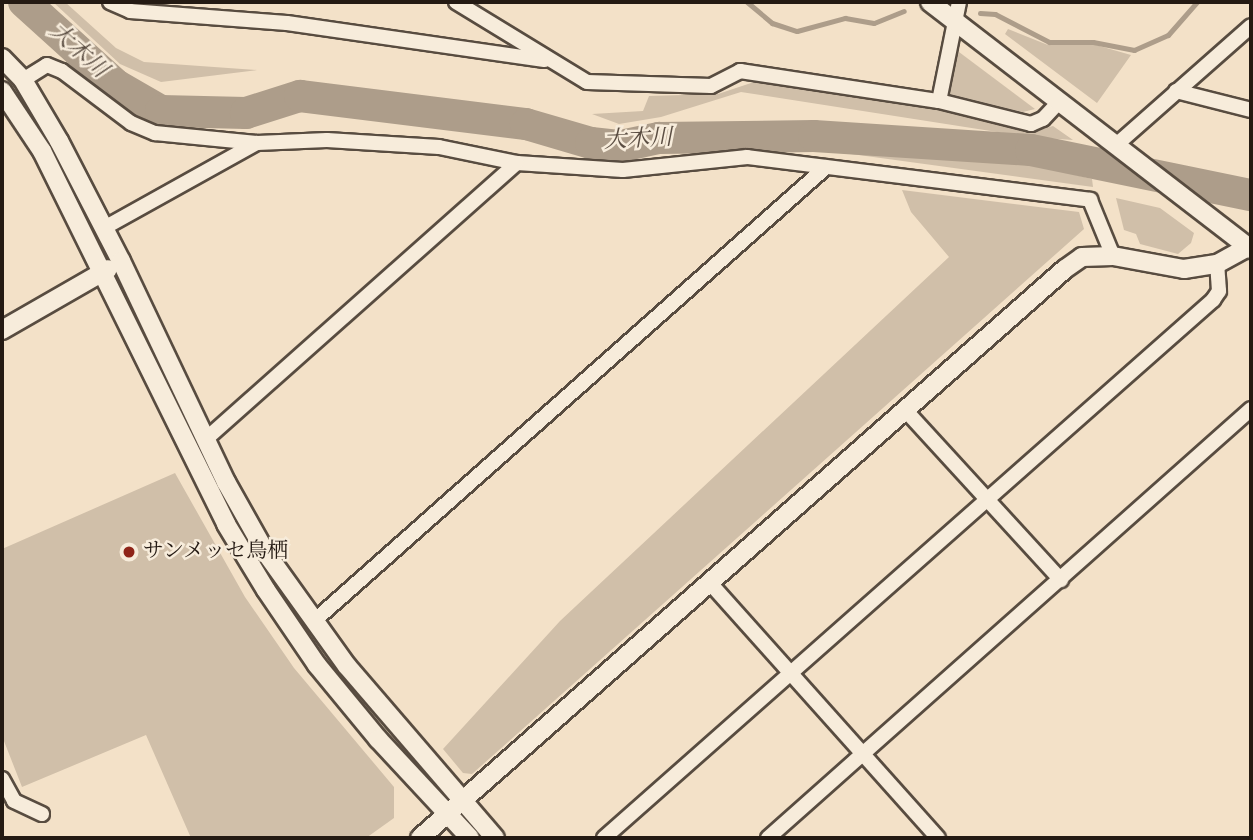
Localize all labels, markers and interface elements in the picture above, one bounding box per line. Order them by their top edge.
water label: 大木川 [43,18,113,84]
water label: 大木川 [603,124,673,156]
place label: サンメッセ鳥栖 [143,539,290,565]
marker: サンメッセ鳥栖 [121,544,137,560]

